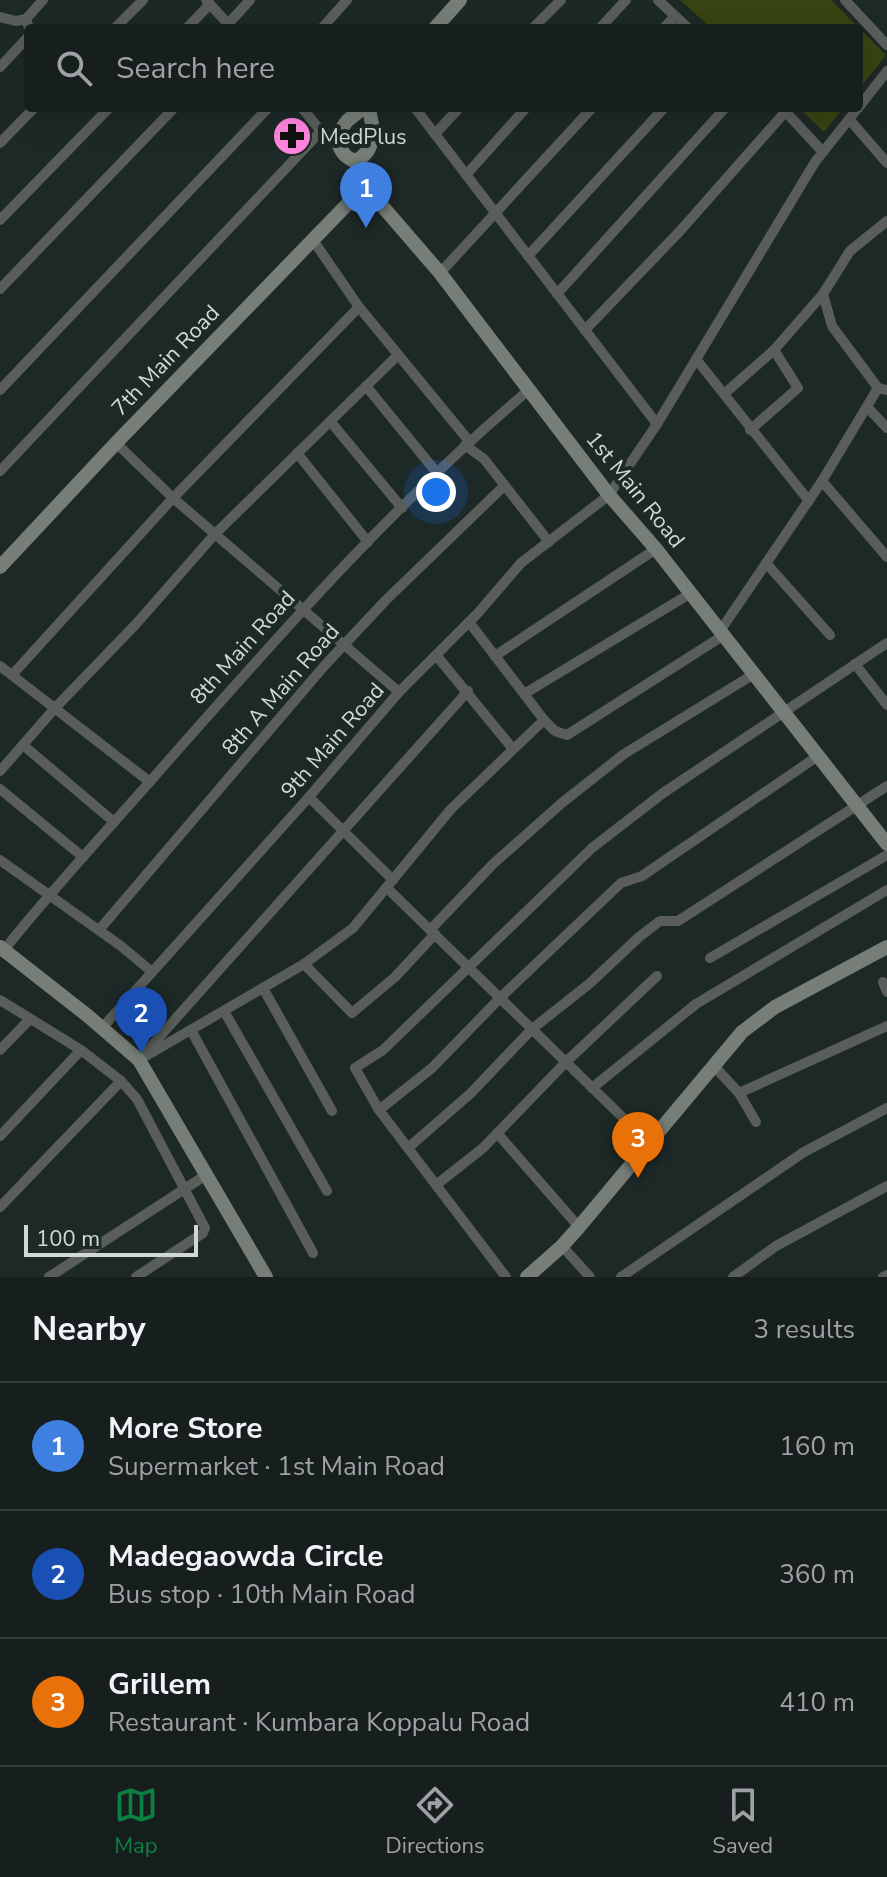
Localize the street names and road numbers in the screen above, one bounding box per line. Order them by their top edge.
street label: 7th Main Road [105,298,227,423]
street label: 1st Main Road [579,425,692,554]
street label: 8th Main Road [183,584,302,711]
street label: 8th A Main Road [215,617,346,762]
street label: 9th Main Road [274,676,391,805]

